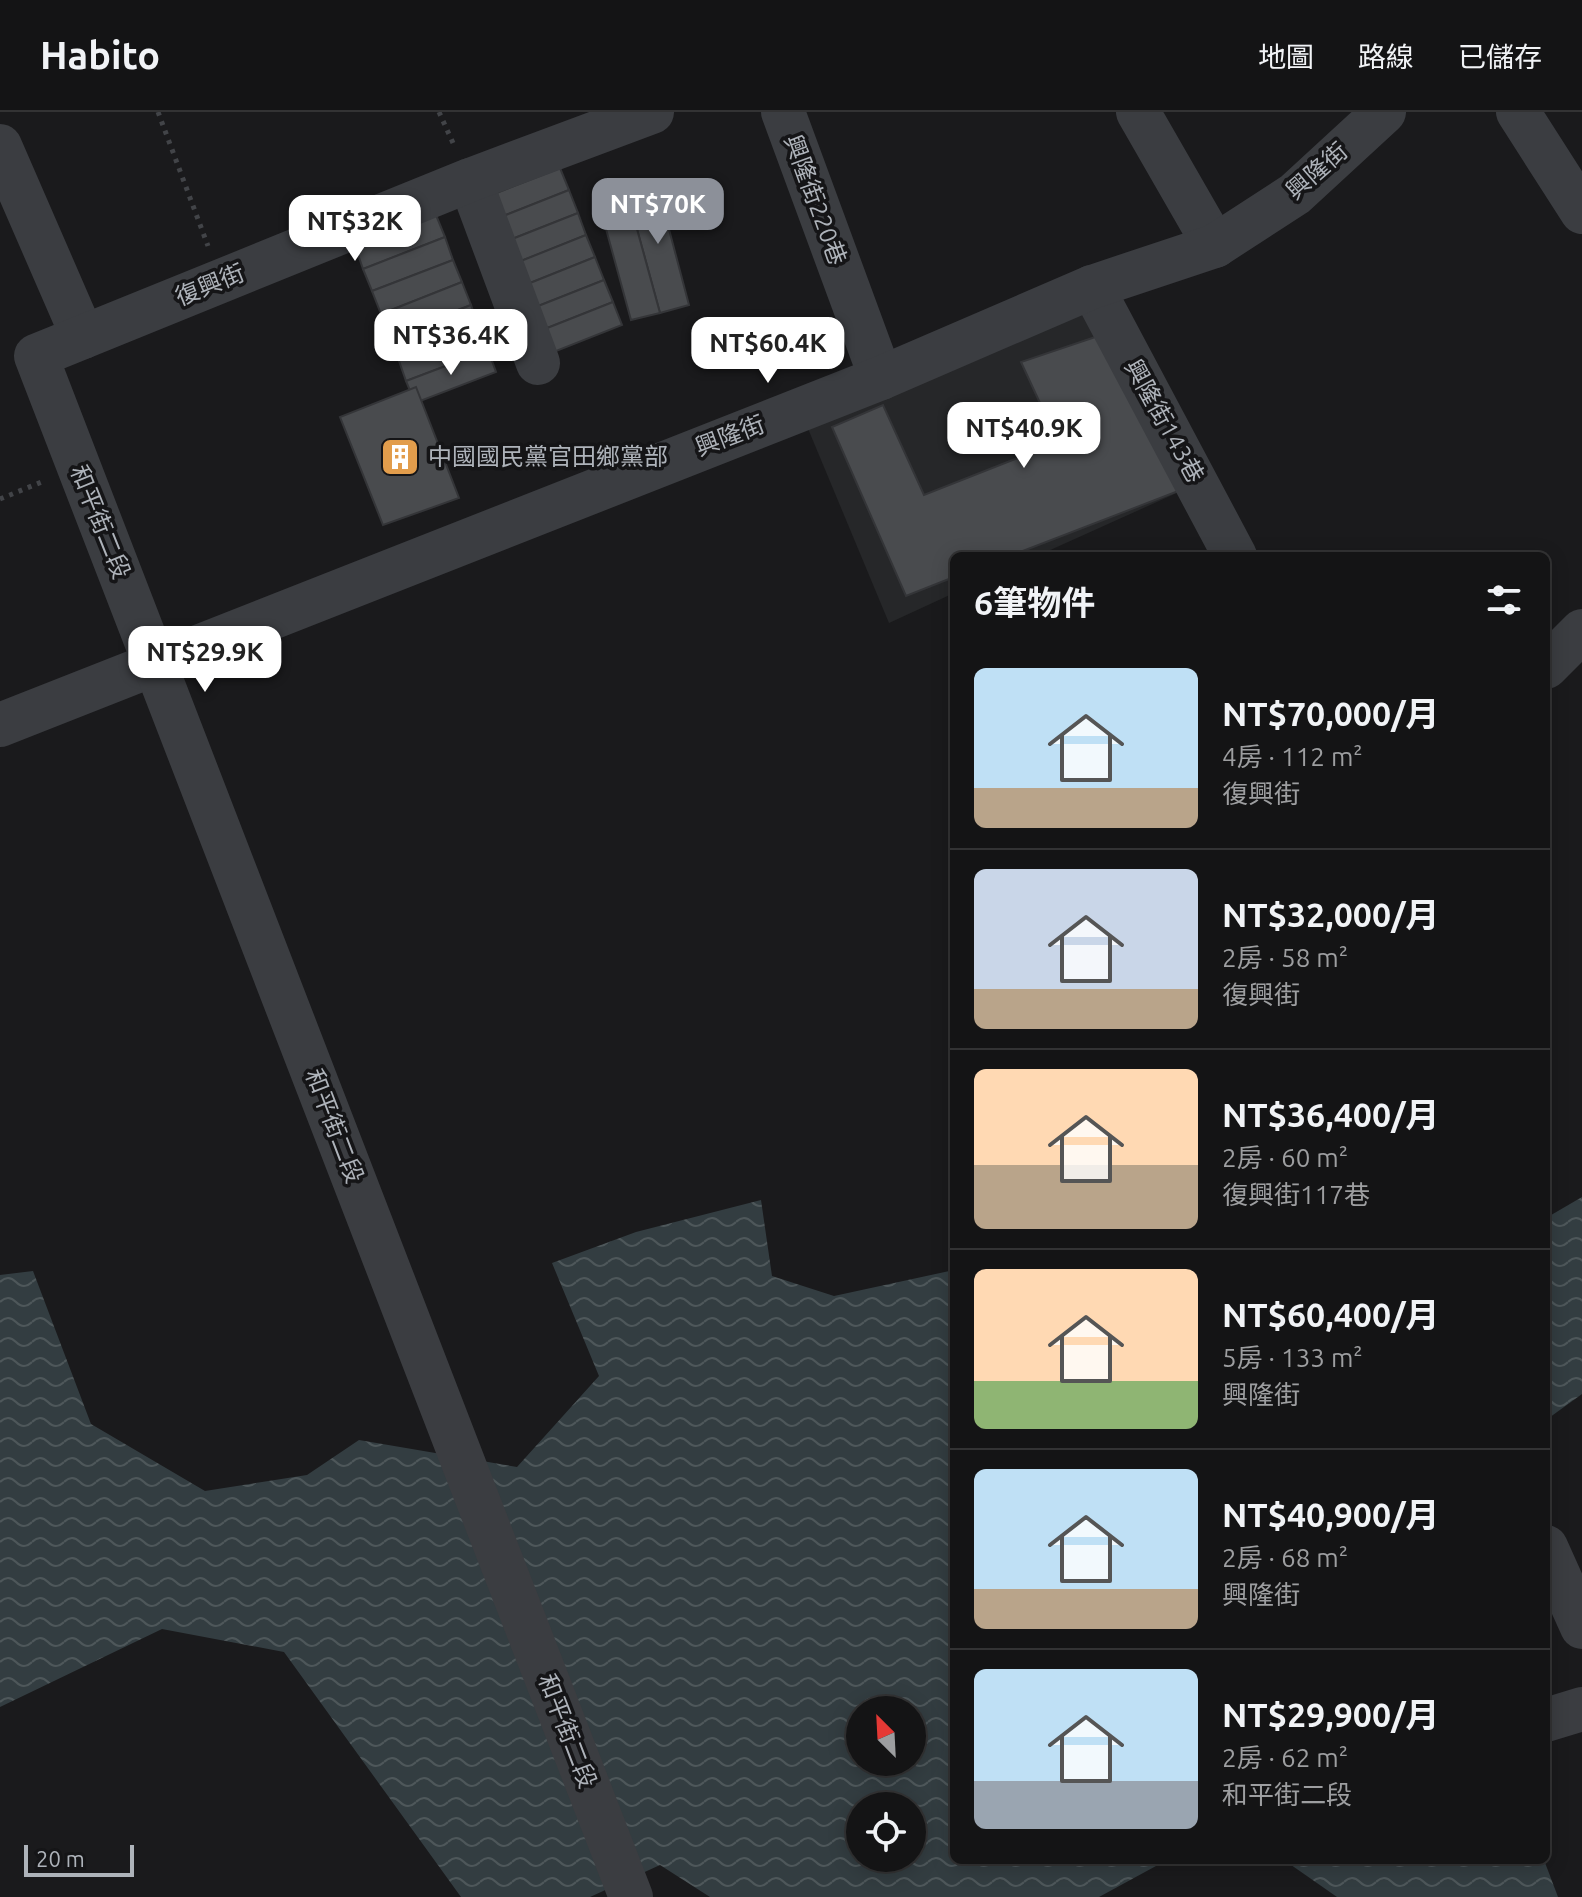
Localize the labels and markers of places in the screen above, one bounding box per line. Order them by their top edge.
pin: NT$70K [593,178,723,246]
pin: NT$32K [290,195,420,263]
pin: NT$36.4K [368,309,534,377]
pin: NT$60.4K [685,317,851,385]
pin: NT$40.9K [941,402,1107,470]
building icon: 中國國民黨官田鄉黨部 [379,436,421,478]
place label: 中國國民黨官田鄉黨部 [428,443,668,470]
pin: NT$29.9K [122,626,288,694]

